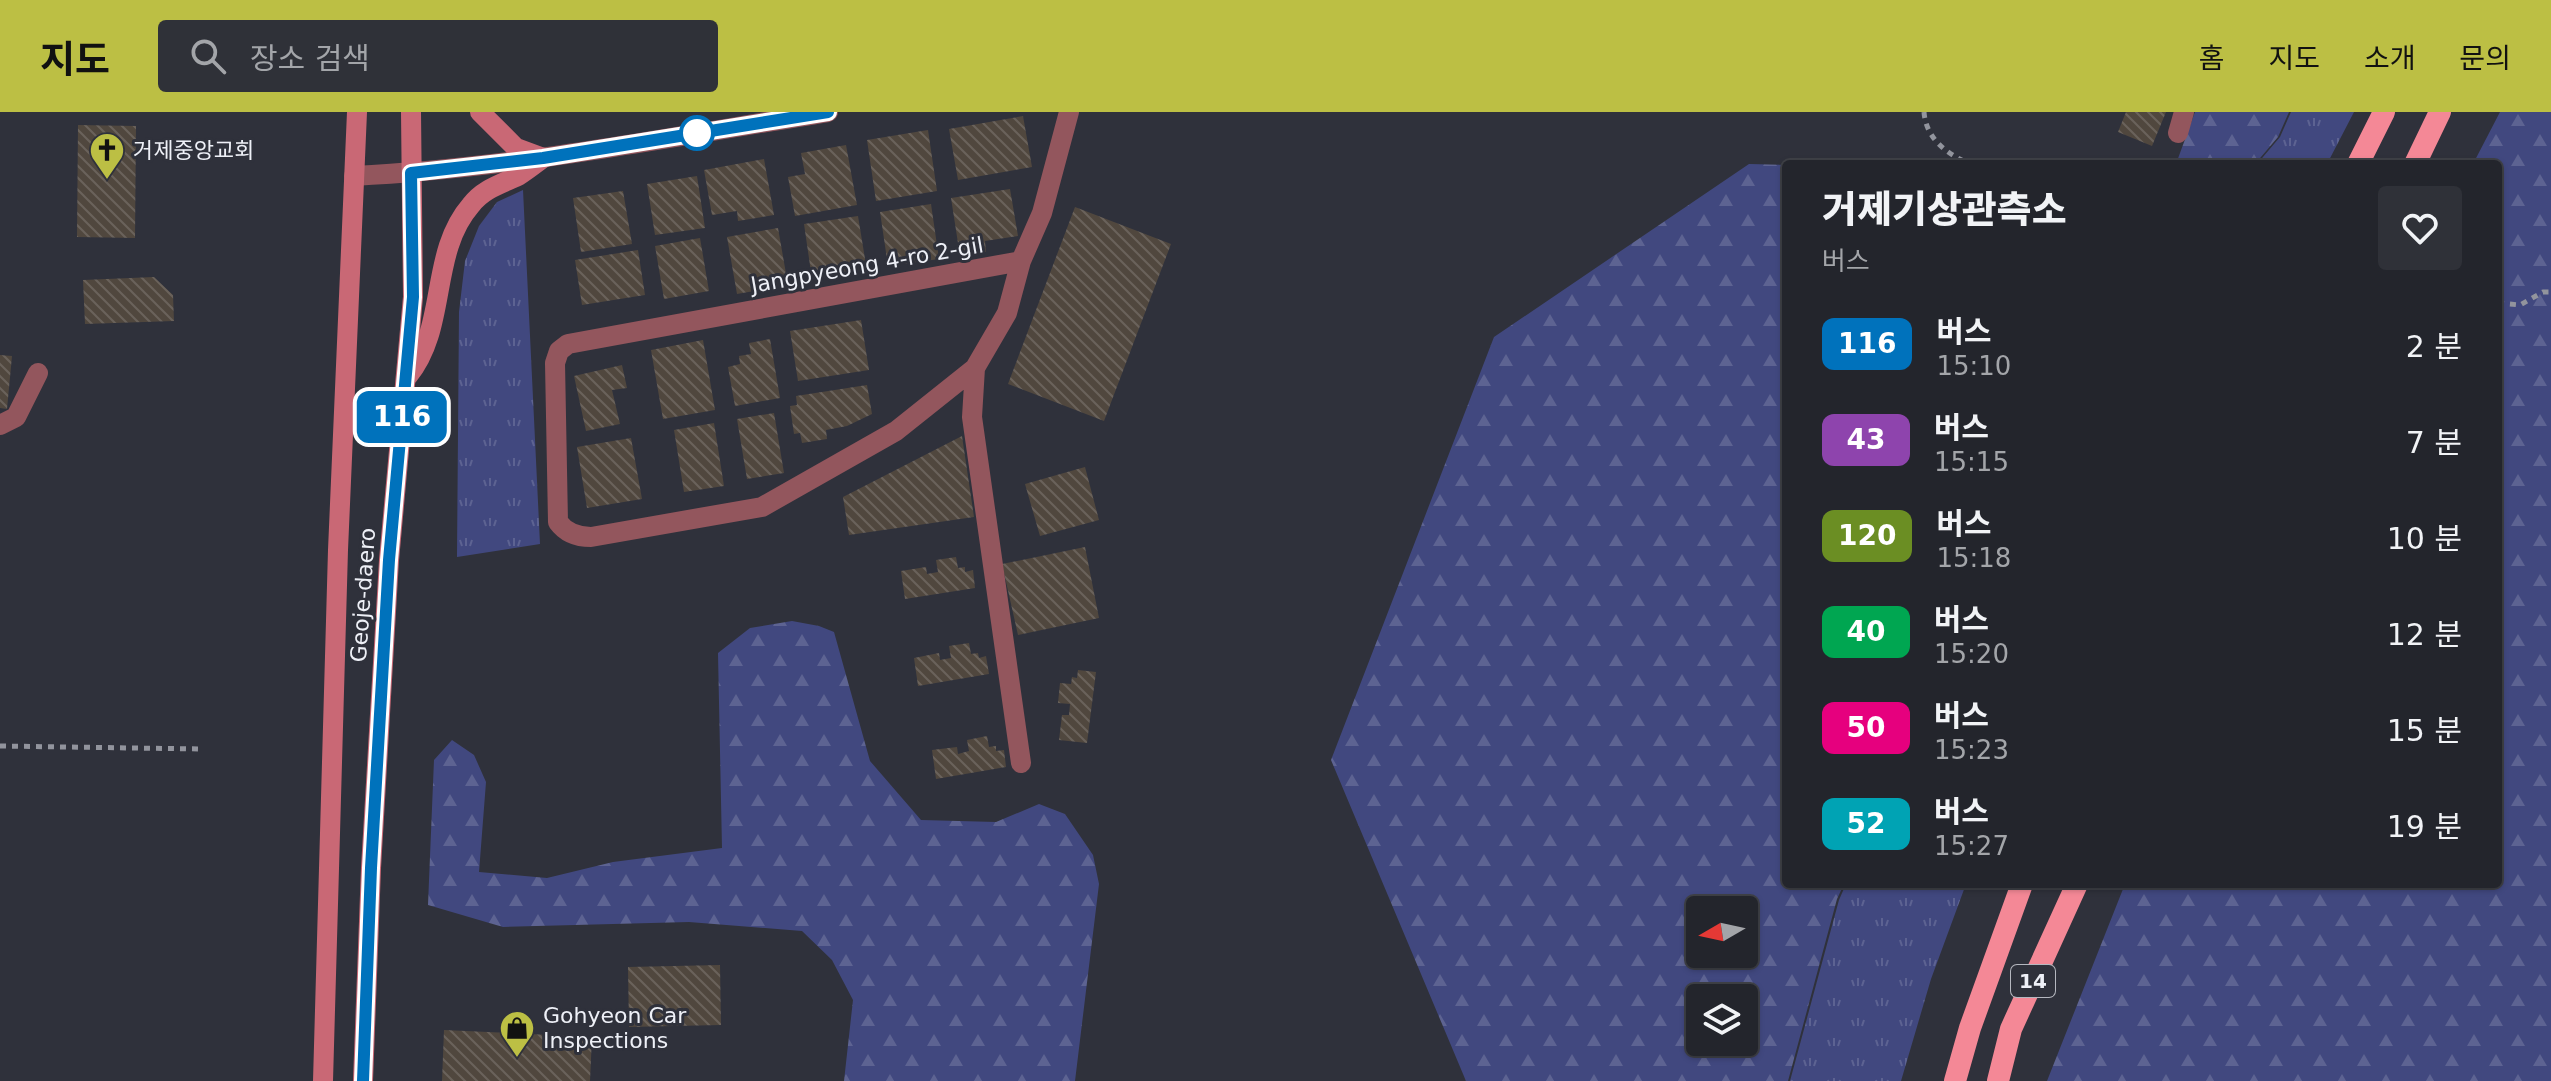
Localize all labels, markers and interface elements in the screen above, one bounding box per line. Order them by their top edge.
search box [158,20,718,92]
icon: search [186,34,230,78]
text: 지도 [40,38,110,82]
text: 장소 검색 [250,41,370,76]
text: 홈 [2199,42,2224,75]
text: 지도 [2268,42,2320,75]
text: 소개 [2364,42,2415,75]
text: 문의 [2459,42,2511,75]
unlabelled marker [680,116,714,150]
church icon: 거제중앙교회 [88,131,126,181]
place label: 거제중앙교회 [133,138,254,163]
button: heart [2378,186,2462,270]
text: 거제기상관측소 [1822,188,2067,232]
street label: Jangpyeong 4-ro 2-gil [747,232,985,298]
text: 버스 [1822,246,1870,276]
text: 버스 [1936,314,1992,349]
text: 116 [1838,327,1896,360]
text: 2 분 [2406,329,2462,364]
text: 15:10 [1936,351,2011,381]
line badge: 116 [356,391,448,443]
text: 116 [373,400,431,433]
text: 버스 [1934,410,1989,445]
text: 43 [1847,423,1885,456]
text: 7 분 [2406,425,2462,460]
text: 15:15 [1934,447,2009,477]
text: 버스 [1936,506,1992,541]
text: 120 [1838,519,1896,552]
text: 10 분 [2387,521,2462,556]
street label: Geoje-daero [346,527,380,663]
text: 15:18 [1936,543,2011,573]
text: 버스 [1934,602,1989,637]
text: 40 [1847,615,1885,648]
text: 12 분 [2387,617,2462,652]
text: 15:20 [1934,639,2009,669]
text: 버스 [1934,698,1989,733]
text: 50 [1847,711,1885,744]
text: 15 분 [2387,713,2462,748]
text: 15:23 [1934,735,2009,765]
text: 버스 [1934,794,1989,829]
text: 52 [1847,807,1885,840]
text: 19 분 [2387,809,2462,844]
text: 15:27 [1934,831,2009,861]
north arrow [1686,896,1758,968]
map controls [1686,896,1758,1056]
road number: 14 [2011,965,2055,997]
button: layers [1686,984,1758,1056]
place label: Gohyeon Car Inspections [543,1003,687,1053]
shop icon: Gohyeon Car Inspections [498,1009,536,1059]

